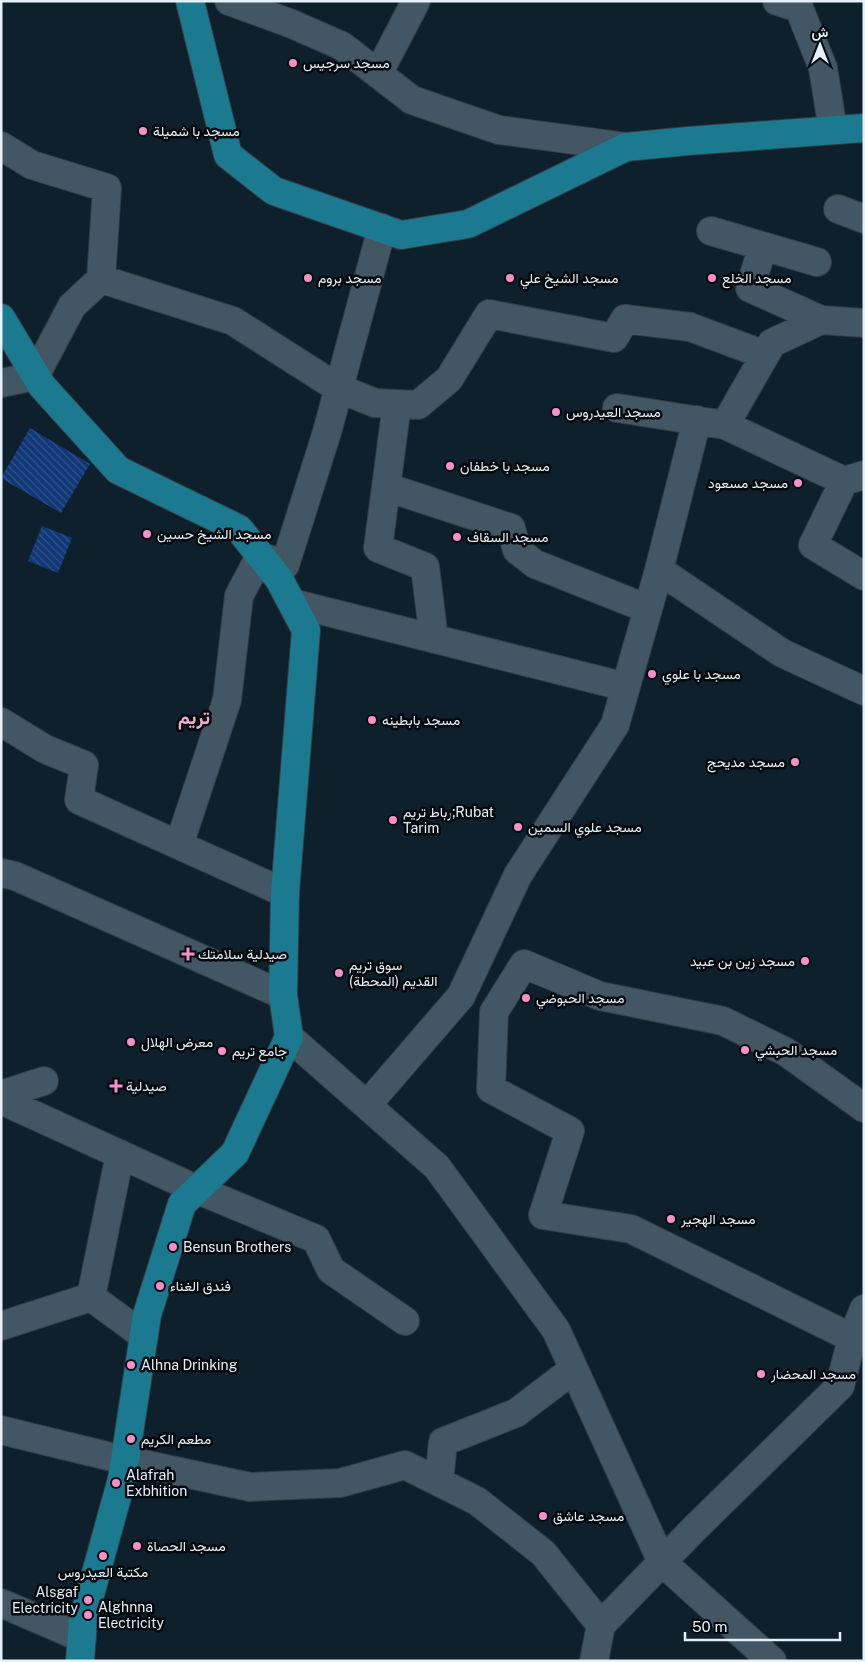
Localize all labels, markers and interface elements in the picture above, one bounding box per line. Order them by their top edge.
north arrow [795,20,845,70]
text: ش [812,24,829,41]
place label: مسجد سرجيس [303,55,390,72]
marker: مسجد سرجيس [287,57,299,69]
place label: مسجد با شميلة [153,123,240,140]
marker: مسجد با شميلة [137,125,149,137]
place label: مسجد بروم [318,270,382,287]
place label: مسجد الشيخ علي [520,270,618,290]
place label: مسجد الخلع [722,270,791,289]
marker: مسجد بروم [302,272,314,284]
marker: مسجد الشيخ علي [504,272,516,284]
marker: مسجد الخلع [706,272,718,284]
place label: مسجد العيدروس [566,404,661,421]
marker: مسجد العيدروس [550,406,562,418]
place label: مسجد با خطفان [460,458,550,475]
marker: مسجد با خطفان [444,460,456,472]
place label: مسجد مسعود [708,475,788,492]
marker: مسجد مسعود [792,477,804,489]
place label: مسجد الشيخ حسين [157,526,272,545]
marker: مسجد الشيخ حسين [141,528,153,540]
place label: مسجد السقاف [467,529,549,546]
marker: مسجد السقاف [451,531,463,543]
place label: مسجد با علوي [662,666,741,686]
marker: مسجد با علوي [646,668,658,680]
district label: تريم [178,706,210,730]
place label: مسجد بابطينه [382,712,460,729]
marker: مسجد بابطينه [366,714,378,726]
place label: مسجد مديحج [707,754,785,773]
marker: مسجد مديحج [789,756,801,768]
place label: رباط تريم;Rubat Tarim [403,804,494,836]
marker: رباط تريم;Rubat Tarim [387,814,399,826]
place label: مسجد علوي السمين [528,819,642,839]
marker: مسجد علوي السمين [512,821,524,833]
place label: صيدلية سلامتك [198,946,287,962]
marker: صيدلية سلامتك [182,948,194,960]
place label: مسجد زين بن عبيد [690,953,795,970]
marker: مسجد زين بن عبيد [799,955,811,967]
place label: سوق تريم القديم (المحطة) [349,957,437,990]
marker: سوق تريم القديم (المحطة) [333,967,345,979]
place label: مسجد الحبوضي [536,990,624,1010]
marker: مسجد الحبوضي [520,992,532,1004]
place label: معرض الهلال [141,1034,213,1052]
marker: معرض الهلال [125,1036,137,1048]
place label: مسجد الحبشي [755,1042,837,1062]
place label: جامع تريم [232,1043,287,1062]
marker: مسجد الحبشي [739,1044,751,1056]
marker: جامع تريم [216,1045,228,1057]
place label: صيدلية [126,1078,167,1094]
marker: صيدلية [110,1080,122,1092]
place label: مسجد الهجير [680,1211,755,1228]
marker: مسجد الهجير [665,1213,677,1225]
place label: Bensun Brothers [183,1239,291,1255]
marker: Bensun Brothers [167,1241,179,1253]
place label: فندق الغناء [170,1278,231,1295]
marker: فندق الغناء [154,1280,166,1292]
place label: Alhna Drinking [141,1357,238,1373]
marker: Alhna Drinking [125,1359,137,1371]
place label: مسجد المحضار [770,1366,856,1383]
marker: مسجد المحضار [755,1368,767,1380]
place label: مطعم الكريم [141,1431,211,1448]
marker: مطعم الكريم [125,1433,137,1445]
place label: Alafrah Exbhition [126,1467,187,1499]
marker: Alafrah Exbhition [110,1477,122,1489]
place label: مسجد عاشق [553,1508,624,1525]
marker: مسجد عاشق [537,1510,549,1522]
place label: مسجد الحصاة [147,1538,226,1555]
marker: مسجد الحصاة [131,1540,143,1552]
marker: مكتبة العيدروس [97,1550,109,1562]
place label: مكتبة العيدروس [58,1564,148,1581]
place label: Alsgaf Electricity [12,1584,79,1616]
marker: Alsgaf Electricity [82,1594,94,1606]
place label: Alghnna Electricity [98,1599,164,1631]
marker: Alghnna Electricity [82,1609,94,1621]
scale bar [685,1610,840,1642]
text: 50 m [692,1618,727,1635]

